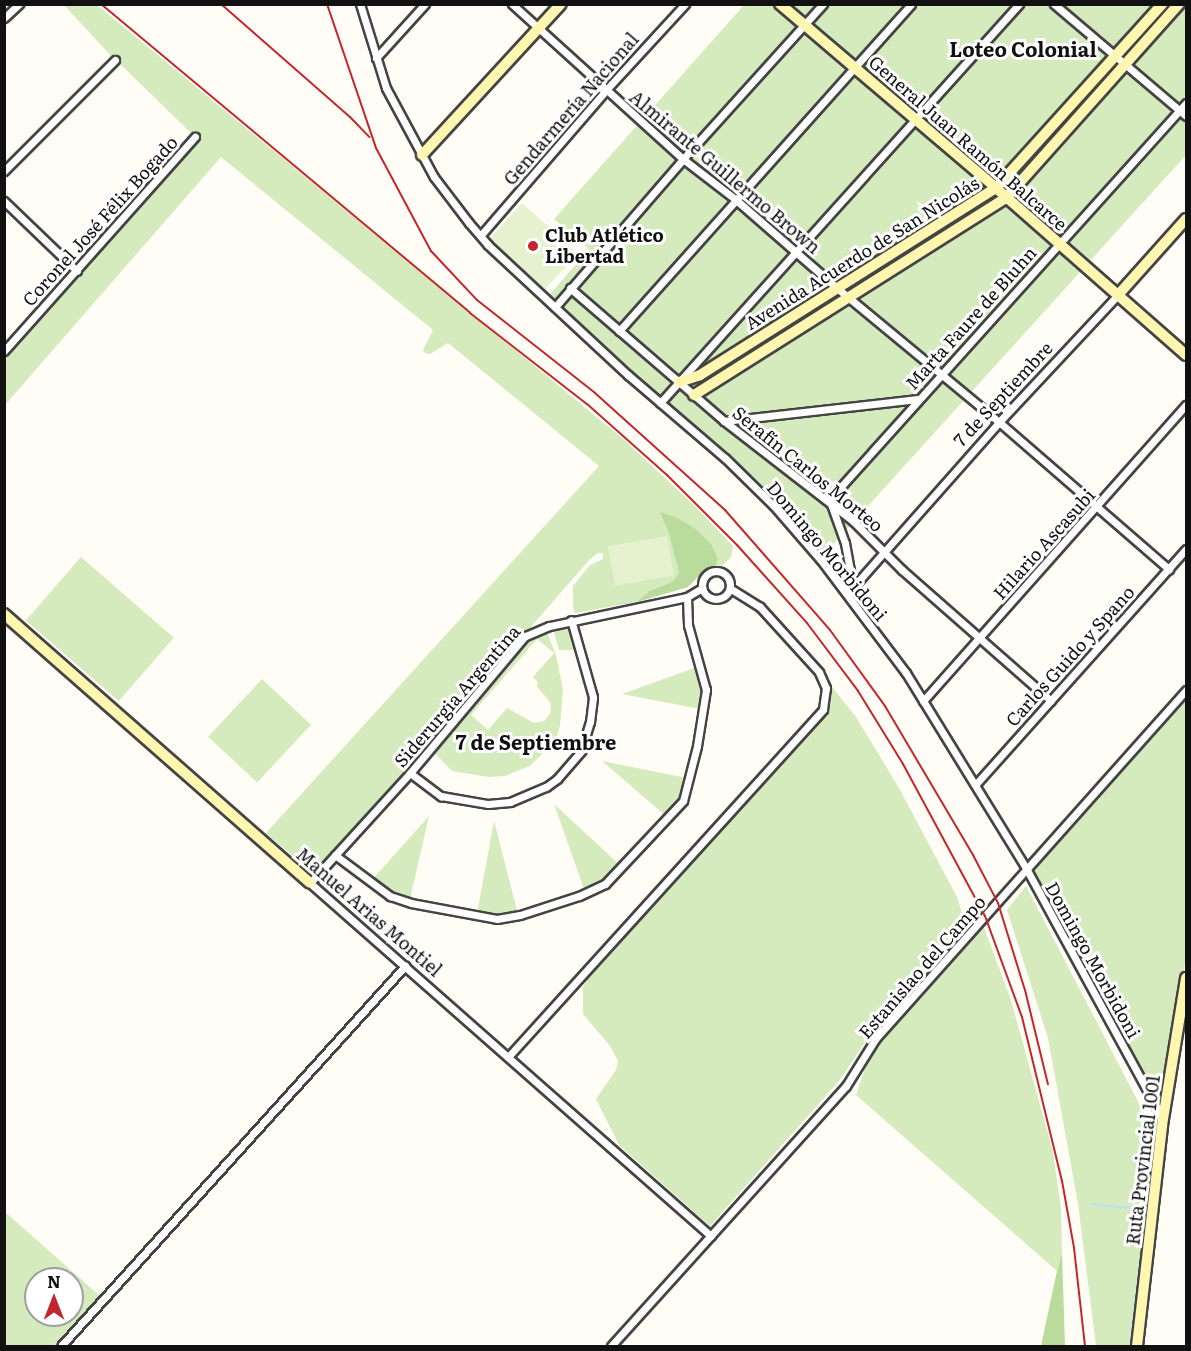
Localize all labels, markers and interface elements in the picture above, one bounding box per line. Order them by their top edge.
street label: Gendarmería Nacional [499,28,643,190]
district label: Loteo Colonial [949,36,1097,60]
street label: General Juan Ramón Balcarce [865,51,1071,235]
street label: Almirante Guillermo Brown [625,86,825,258]
street label: Coronel José Félix Bogado [18,132,182,310]
street label: Avenida Acuerdo de San Nicolás [741,172,983,334]
place label: Club Atlético Libertad [545,225,664,268]
marker: Club Atlético Libertad [526,239,540,253]
street label: Marta Faure de Bluhn [901,242,1041,394]
street label: 7 de Septiembre [949,337,1057,451]
street label: Serafín Carlos Morteo [728,402,888,536]
street label: Domingo Morbidoni [762,477,892,625]
street label: Hilario Ascasubi [989,484,1099,604]
street label: Carlos Guido y Spano [1001,581,1139,731]
street label: Siderurgia Argentina [389,621,525,771]
district label: 7 de Septiembre [456,729,616,753]
street label: Manuel Arias Montiel [292,843,446,981]
street label: Domingo Morbidoni [1041,878,1145,1042]
street label: Estanislao del Campo [854,891,990,1043]
street label: Ruta Provincial 1001 [1122,1074,1164,1246]
north arrow [24,1267,84,1327]
text: N [47,1269,61,1293]

